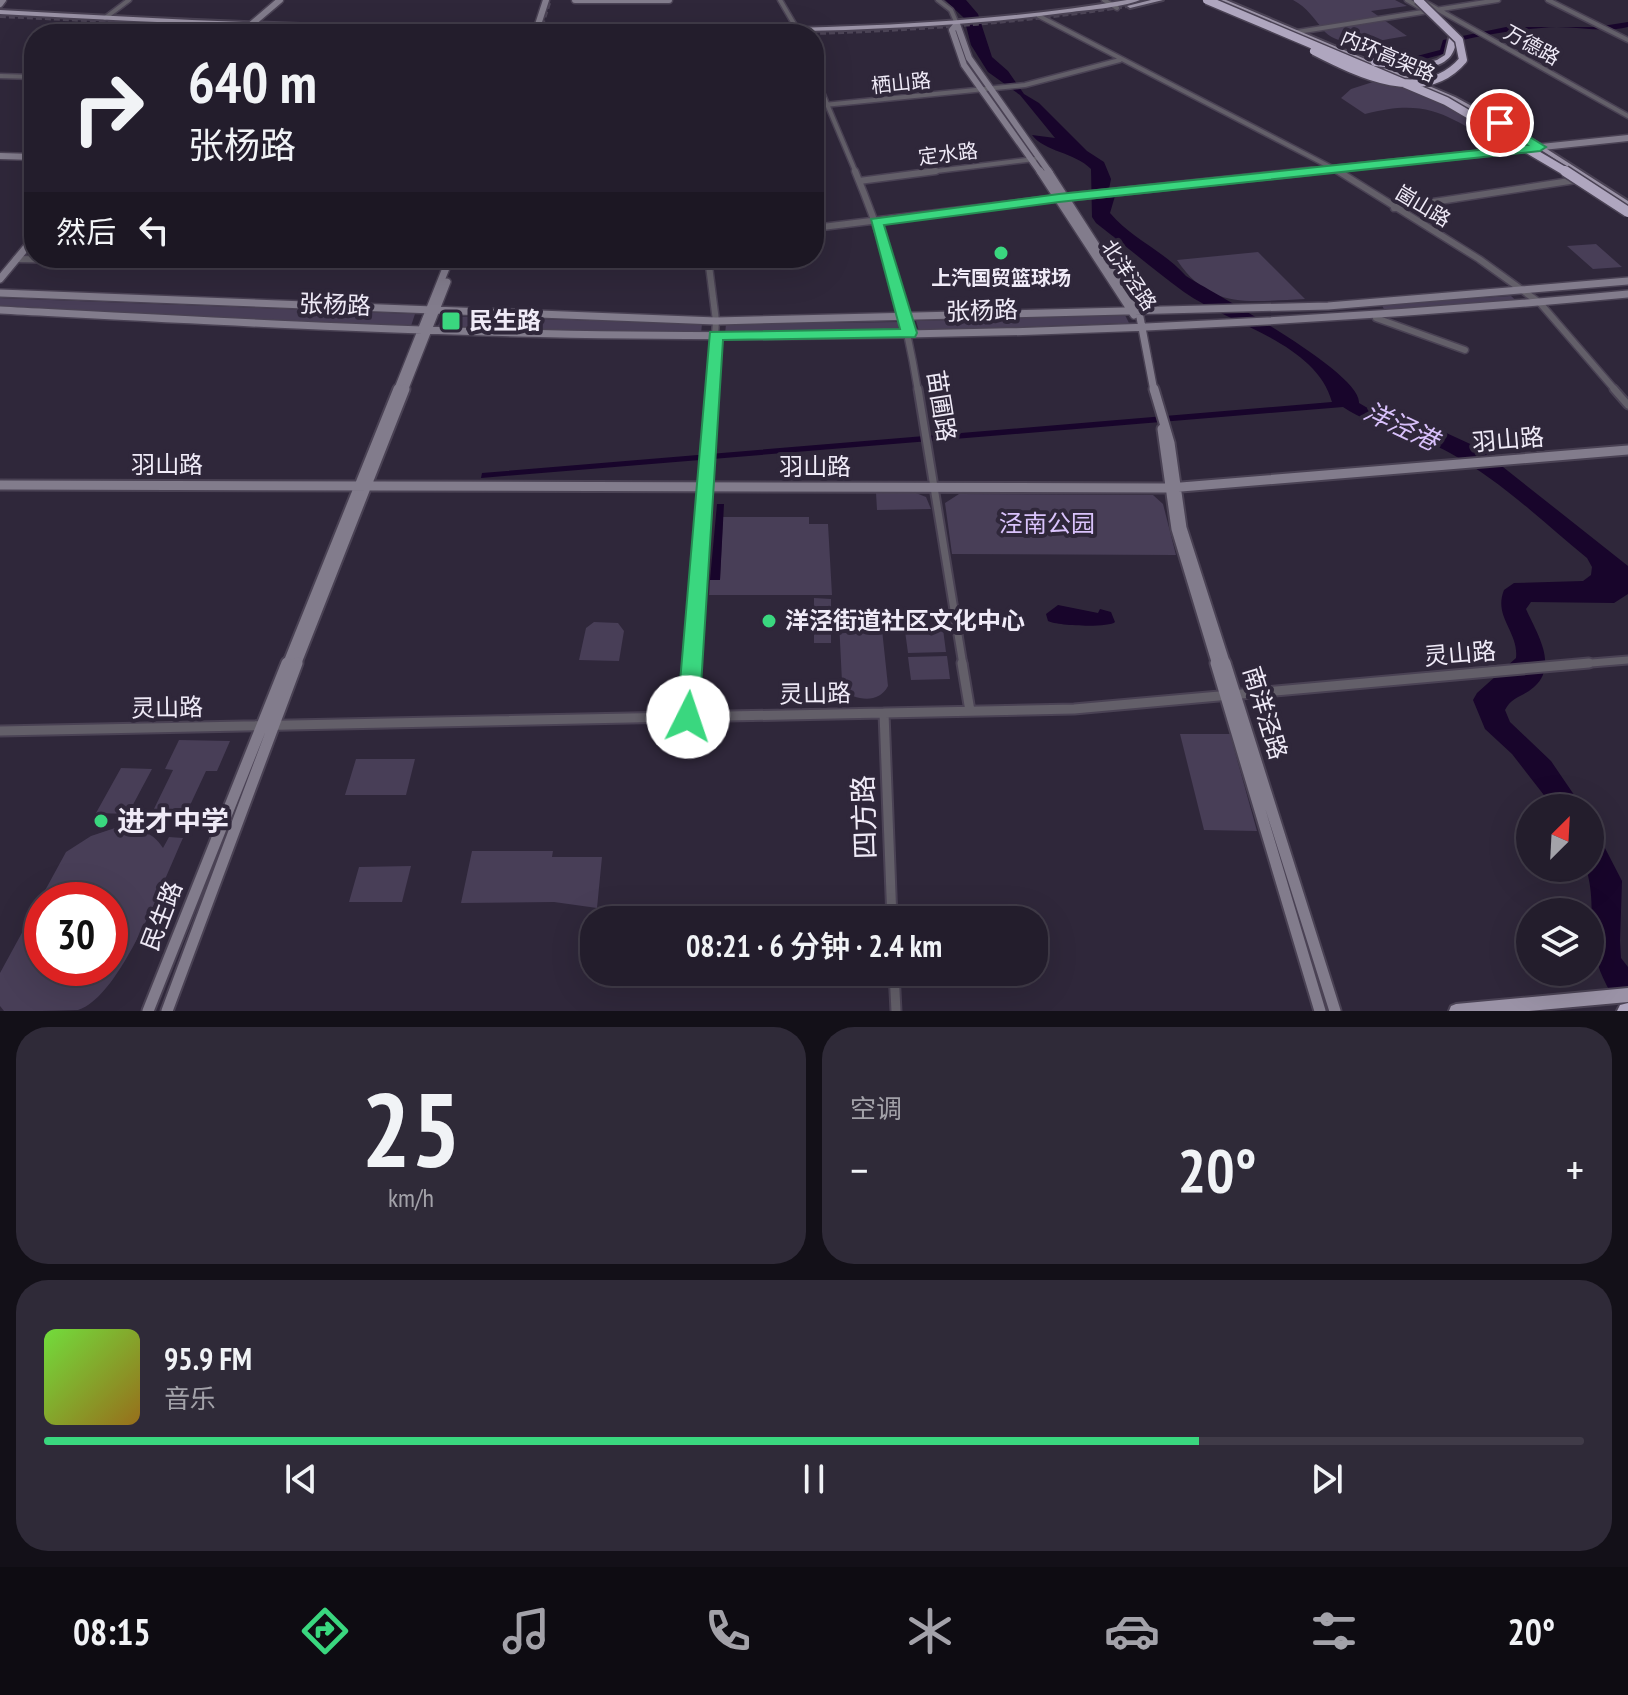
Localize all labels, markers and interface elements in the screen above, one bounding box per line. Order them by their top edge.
street label: 万德路 [1499,19,1565,71]
street label: 内环高架路 [1337,24,1439,88]
text: 640 m [188,46,317,118]
icon: right [56,56,160,160]
street label: 栖山路 [870,67,932,99]
pin [1466,89,1534,157]
icon: arrive [1478,101,1522,145]
text: 张杨路 [188,121,296,168]
street label: 定水路 [917,137,979,171]
street label: 崮山路 [1391,179,1455,233]
icon: left [132,208,176,252]
text: 然后 [56,212,116,251]
street label: 北洋泾路 [1096,235,1162,315]
marker: 上汽国贸篮球场 [992,244,1010,262]
place label: 上汽国贸篮球场 [931,265,1071,291]
street label: 张杨路 [298,288,372,321]
street label: 张杨路 [945,294,1019,327]
place label: 民生路 [469,305,541,336]
marker: 民生路 [440,310,462,332]
street label: 苗圃路 [921,368,962,444]
water label: 洋泾港 [1359,394,1447,459]
street label: 羽山路 [1471,421,1545,458]
street label: 羽山路 [131,449,203,480]
street label: 羽山路 [779,451,851,482]
park label: 泾南公园 [999,508,1095,539]
place label: 洋泾街道社区文化中心 [785,605,1025,636]
marker: 洋泾街道社区文化中心 [760,612,778,630]
street label: 灵山路 [1423,635,1497,672]
street label: 南洋泾路 [1237,662,1294,763]
position arrow [646,675,730,759]
street label: 灵山路 [779,677,851,710]
street label: 灵山路 [131,691,203,724]
street label: 四方路 [844,774,883,860]
north arrow [1516,794,1604,882]
map controls [1516,794,1604,986]
place label: 进才中学 [117,802,229,839]
marker: 进才中学 [92,812,110,830]
street label: 民生路 [134,877,189,955]
speed limit sign: 30 [24,882,128,986]
button: layers [1516,898,1604,986]
text: 08:21 · 6 分钟 · 2.4 km [686,926,942,965]
text: 25 [361,1061,461,1196]
text: 空调 [850,1092,902,1125]
text: 20° [1177,1131,1257,1209]
text: − [850,1141,868,1198]
text: + [1566,1141,1584,1198]
text: km/h [388,1181,434,1214]
text: 95.9 FM [164,1339,252,1378]
text: 音乐 [164,1382,216,1415]
icon: previous [279,1457,323,1501]
icon: pause [792,1457,836,1501]
icon: next [1305,1457,1349,1501]
icon: directions [297,1603,353,1659]
icon: music [498,1603,554,1659]
icon: phone [700,1603,756,1659]
icon: climate [902,1603,958,1659]
icon: car [1104,1603,1160,1659]
icon: filters [1306,1603,1362,1659]
text: 08:15 [73,1608,151,1655]
text: 20° [1507,1608,1555,1655]

